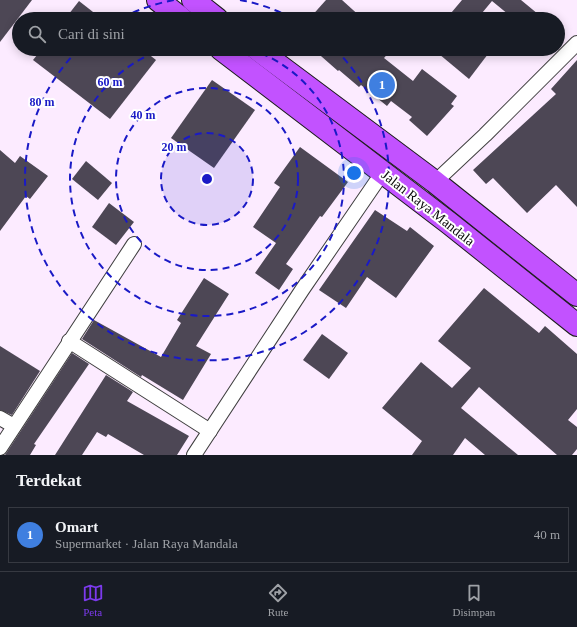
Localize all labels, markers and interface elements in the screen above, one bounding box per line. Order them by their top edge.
search box [12,12,565,56]
icon: search [26,23,48,45]
text: Cari di sini [58,26,125,42]
pin: 1 [369,70,395,100]
text: 60 m [98,75,123,89]
text: 80 m [30,95,55,109]
text: 40 m [131,108,156,122]
text: 20 m [162,140,187,154]
your location [344,163,364,183]
street label: Jalan Raya Mandala [379,167,478,249]
centre of rings [200,172,214,186]
text: Terdekat [16,471,82,490]
text: Omart [55,519,98,535]
text: 1 [27,527,33,542]
text: 40 m [534,527,560,542]
text: Supermarket · Jalan Raya Mandala [55,536,238,551]
tab: Peta [82,582,104,618]
tab: Rute [267,582,289,618]
tab: Disimpan [453,582,495,618]

